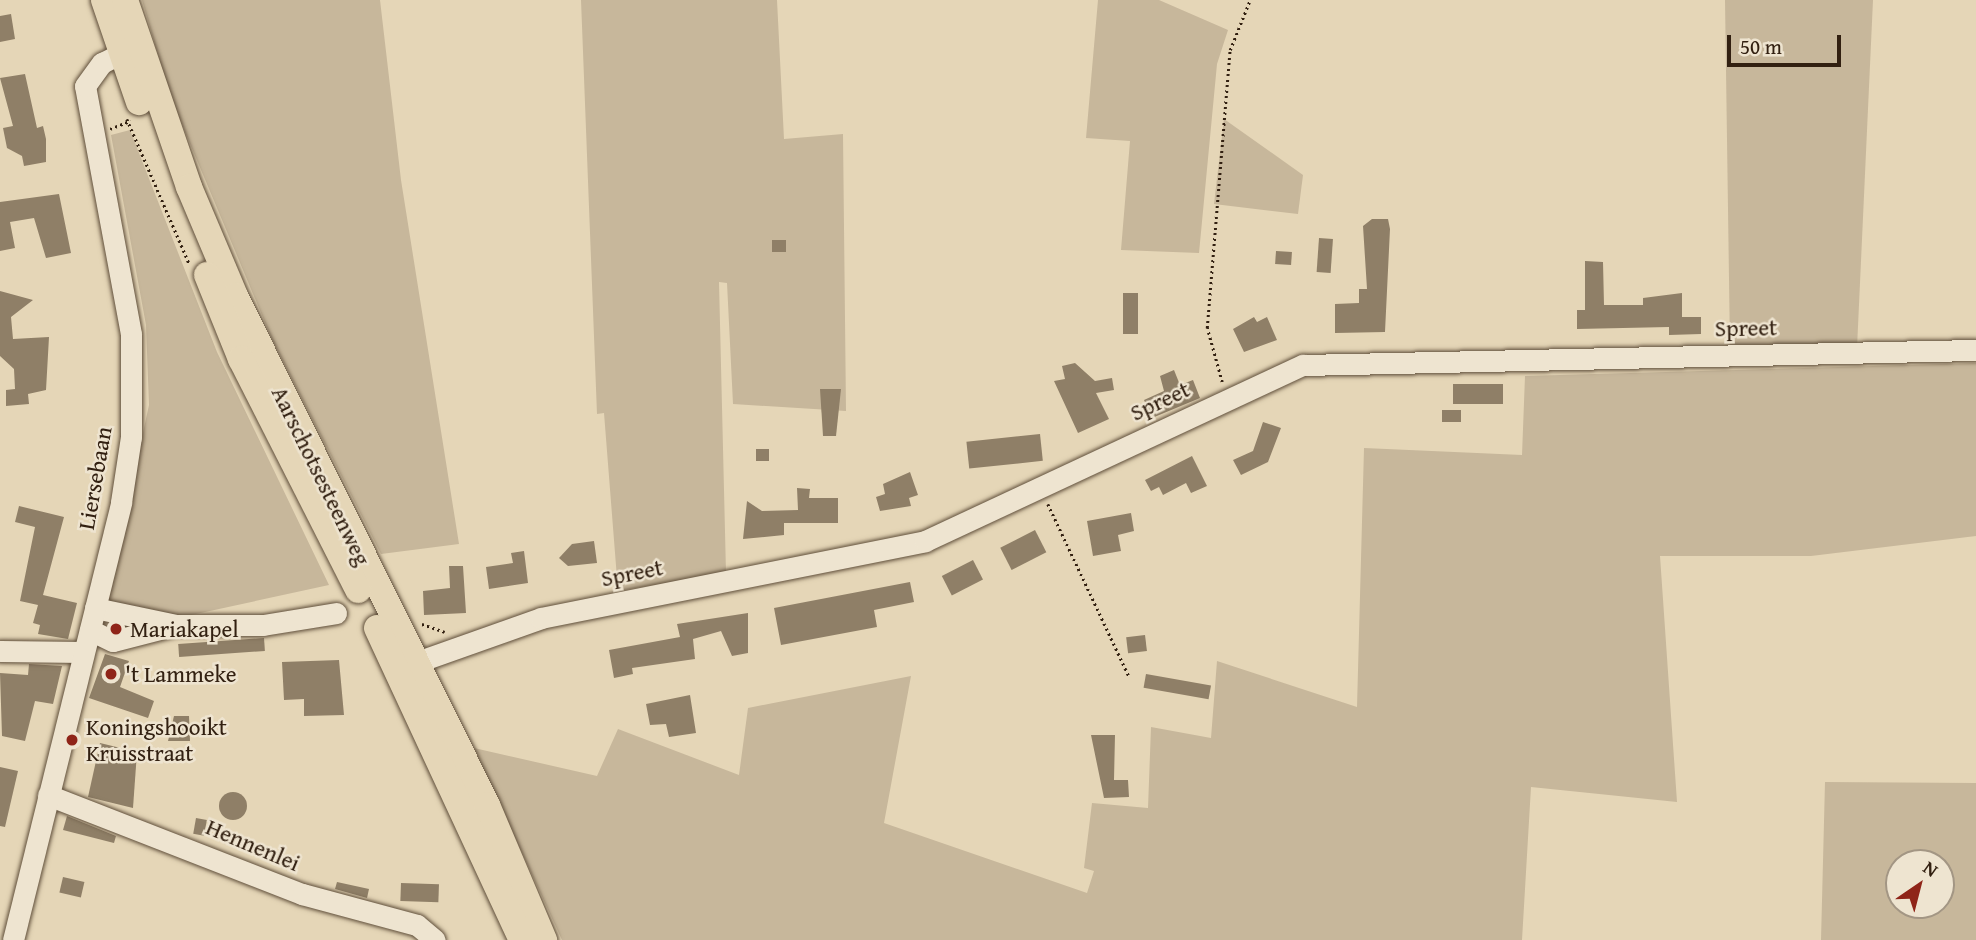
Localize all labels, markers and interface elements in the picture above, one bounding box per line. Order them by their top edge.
scale bar [1731,21,1845,65]
text: 50 m [1740,31,1782,62]
street label: Spreet [1715,314,1777,342]
street label: Spreet [1126,375,1194,427]
street label: Aarschotsesteenweg [266,382,376,570]
street label: Liersebaan [72,424,118,532]
street label: Spreet [599,553,665,593]
place label: Mariakapel [130,615,239,643]
marker: Mariakapel [108,621,124,637]
place label: 't Lammeke [125,660,237,688]
marker: 't Lammeke [103,666,119,682]
place label: Koningshooikt Kruisstraat [86,713,227,767]
marker: Koningshooikt Kruisstraat [64,732,80,748]
street label: Hennenlei [202,813,304,877]
north arrow [1885,849,1955,919]
text: N [1918,853,1944,884]

